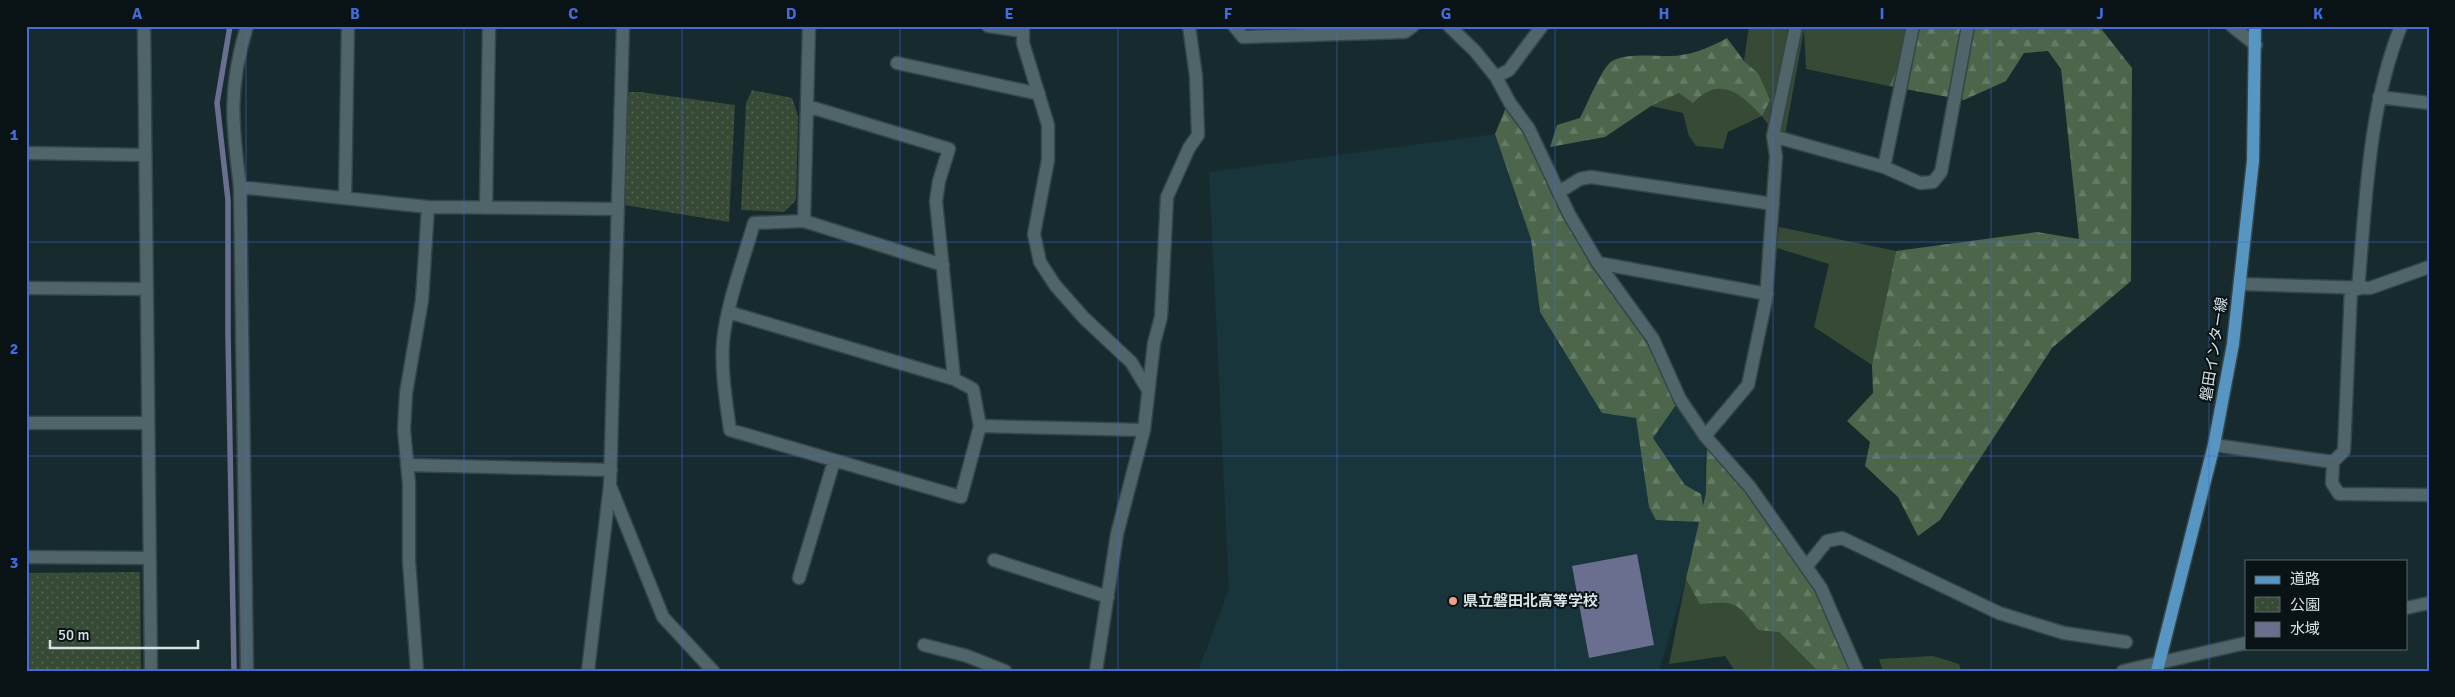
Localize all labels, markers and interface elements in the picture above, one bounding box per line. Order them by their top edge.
text: A [132,4,143,24]
text: B [350,4,360,24]
text: C [568,4,578,24]
text: D [786,4,797,24]
text: E [1004,4,1014,24]
text: F [1224,4,1233,24]
text: G [1441,4,1451,24]
text: H [1659,4,1669,24]
text: I [1879,4,1885,24]
text: J [2096,4,2104,24]
text: K [2313,4,2323,24]
text: 1 [10,125,19,145]
street label: 磐田インター線 [2197,296,2231,402]
text: 2 [10,339,18,359]
text: 3 [10,553,18,573]
legend [2245,560,2408,650]
text: 道路 [2290,570,2320,588]
place label: 県立磐田北高等学校 [1463,592,1598,610]
marker: 県立磐田北高等学校 [1447,595,1459,607]
text: 公園 [2290,596,2320,614]
scale bar [50,617,198,649]
text: 水域 [2290,620,2320,638]
text: 50 m [58,626,89,644]

